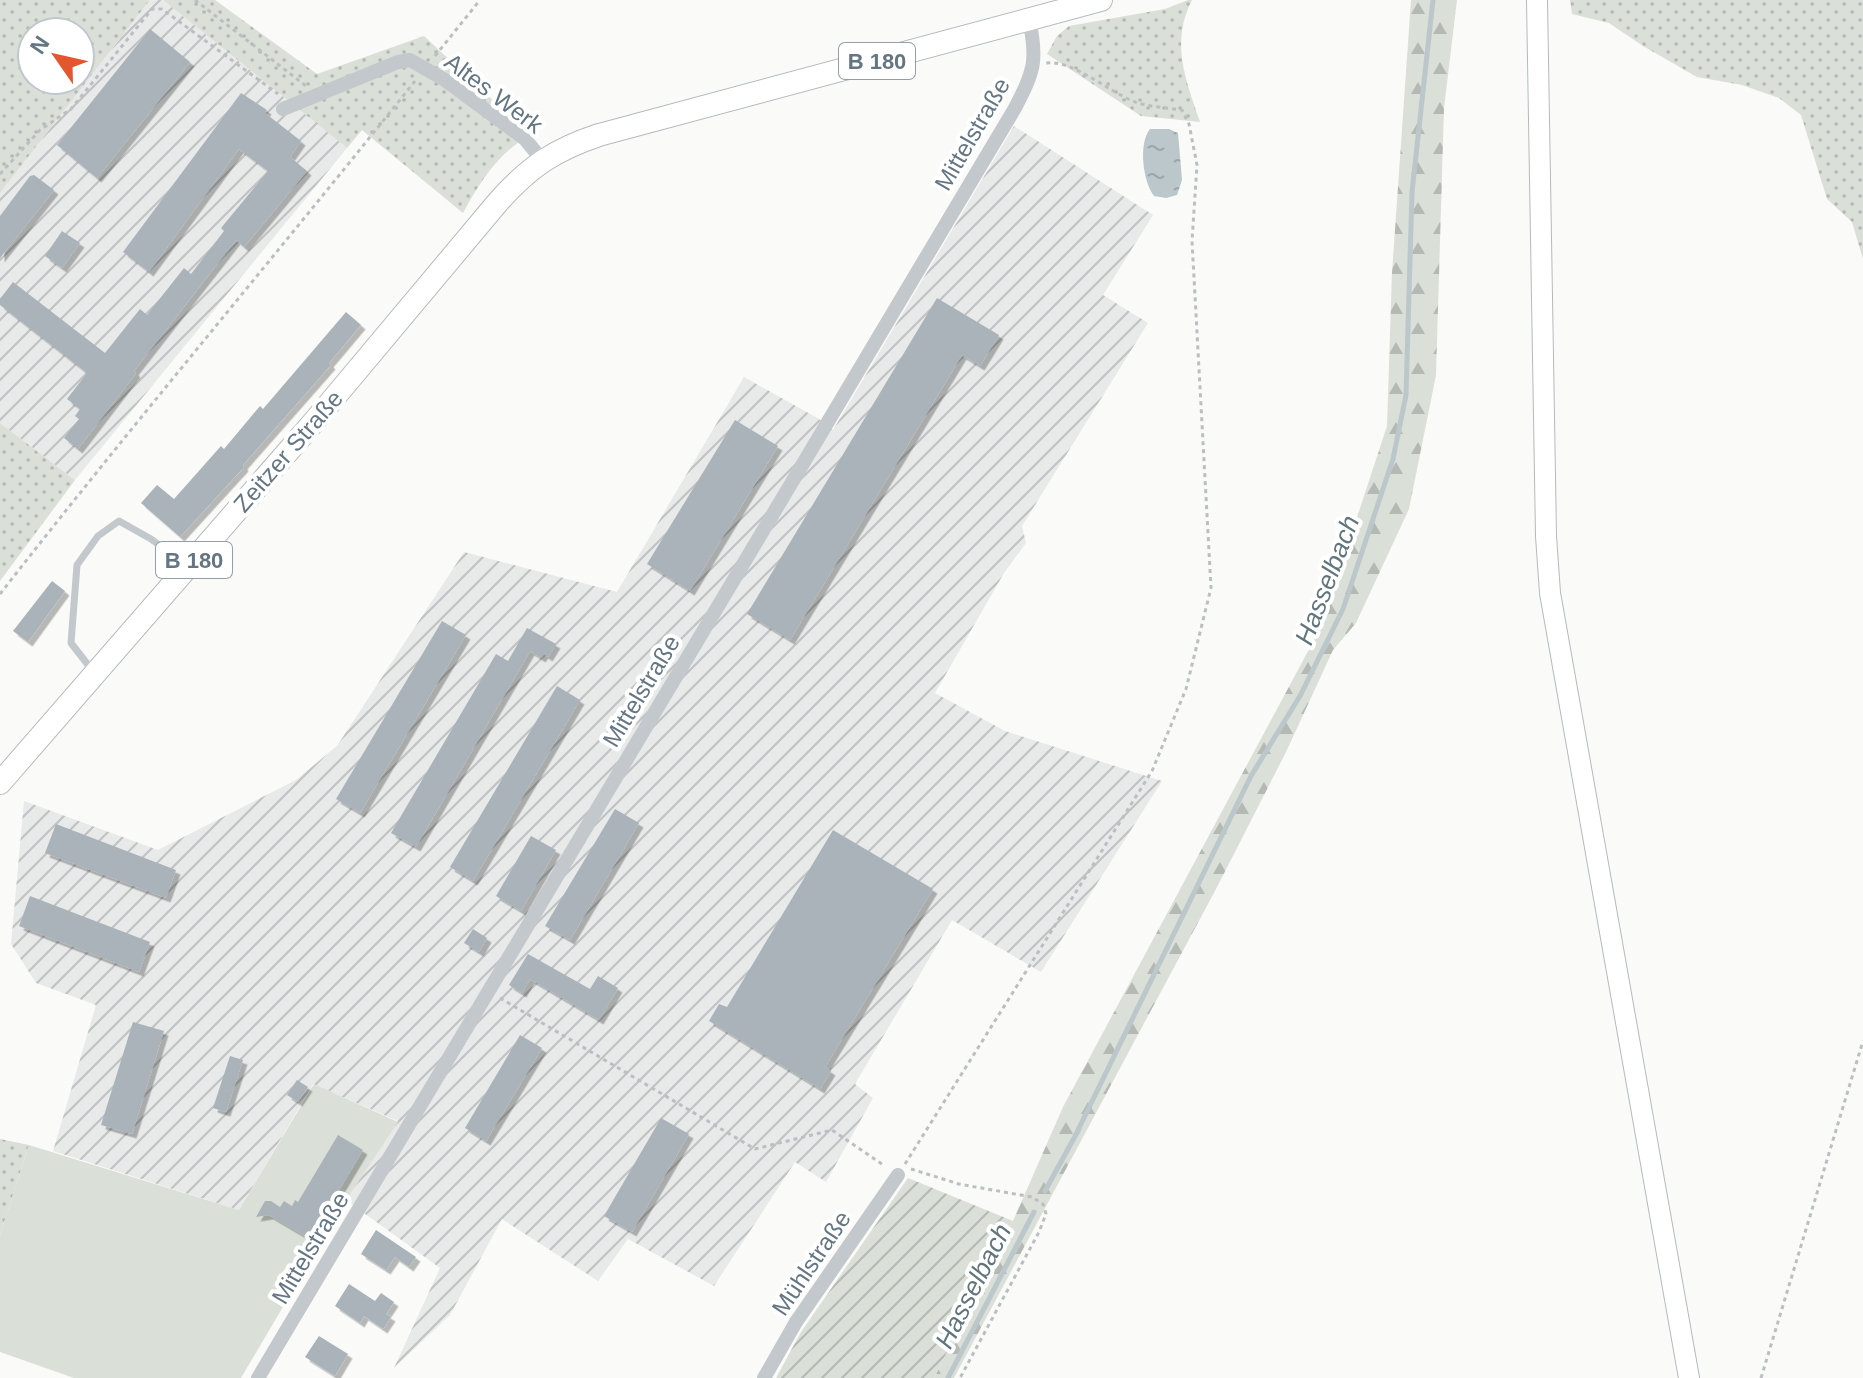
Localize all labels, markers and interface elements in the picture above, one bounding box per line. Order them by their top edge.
north arrow [16,16,96,96]
text: N [25,32,55,59]
road number: B 180 [839,43,915,79]
street label: Altes Werk [440,47,549,139]
street label: Mittelstraße [929,73,1015,195]
street label: Zeitzer Straße [228,385,348,517]
water label: Hasselbach [1289,511,1365,649]
road number: B 180 [156,542,232,578]
street label: Mittelstraße [597,630,685,752]
street label: Mittelstraße [266,1187,354,1309]
street label: Mühlstraße [766,1206,856,1320]
water label: Hasselbach [929,1219,1017,1353]

